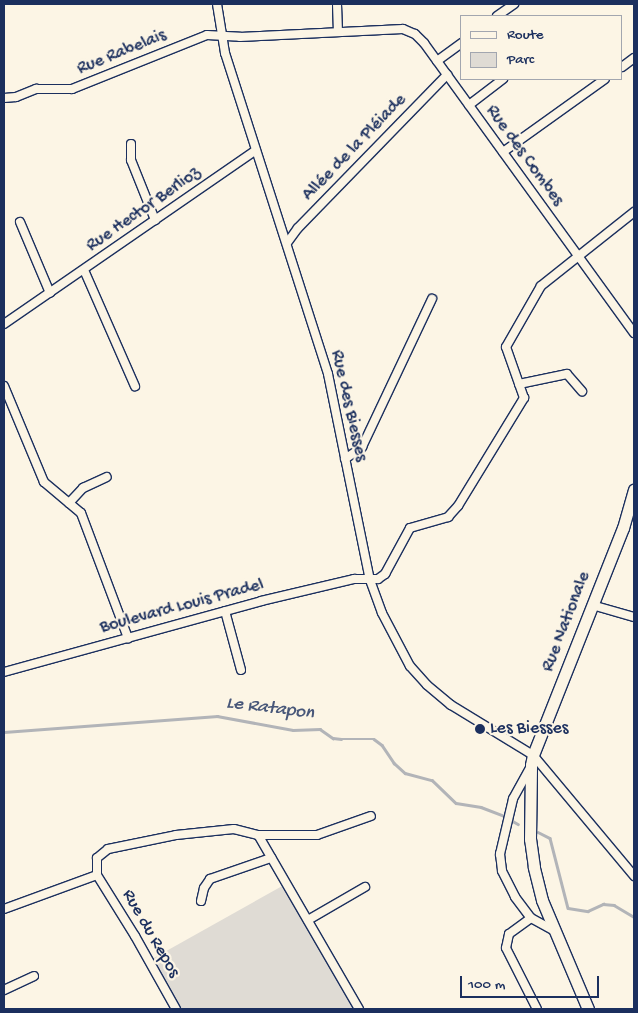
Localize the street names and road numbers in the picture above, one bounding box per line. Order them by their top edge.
street label: Rue Rabelais [74,25,170,81]
street label: Allée de la Pléiade [298,90,412,206]
street label: Rue des Combes [480,101,568,211]
street label: Rue Hector Berlioz [83,163,205,257]
street label: Rue des Biesses [325,348,371,464]
street label: Rue Nationale [538,569,596,675]
street label: Boulevard Louis Pradel [98,575,266,639]
street label: Rue du Repos [116,886,184,982]

